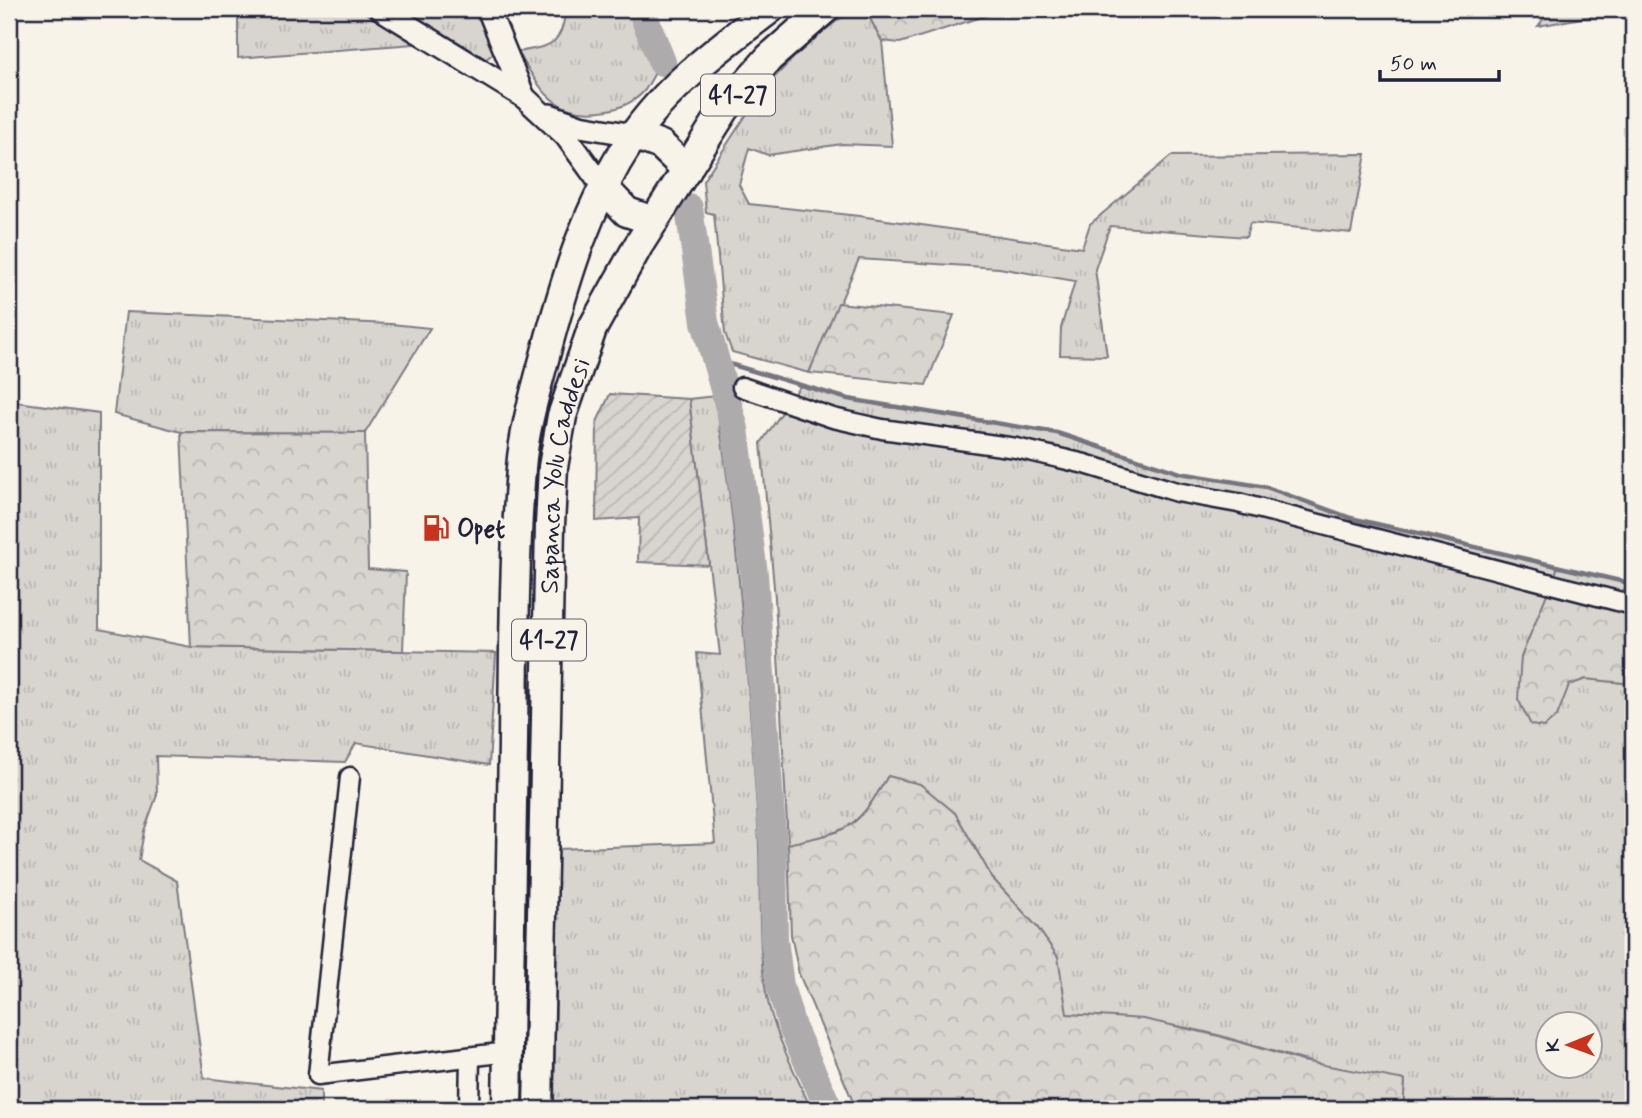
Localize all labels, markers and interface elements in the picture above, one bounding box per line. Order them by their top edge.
scale bar [1380,38,1498,82]
text: 50 m [1390,50,1437,78]
road number: 41-27 [701,74,775,116]
street label: Sapanca Yolu Caddesi [534,354,600,594]
fuel station icon: Opet [421,513,451,543]
place label: Opet [457,513,505,547]
road number: 41-27 [512,620,586,660]
north arrow [1534,1010,1604,1080]
text: K [1541,1038,1566,1052]

